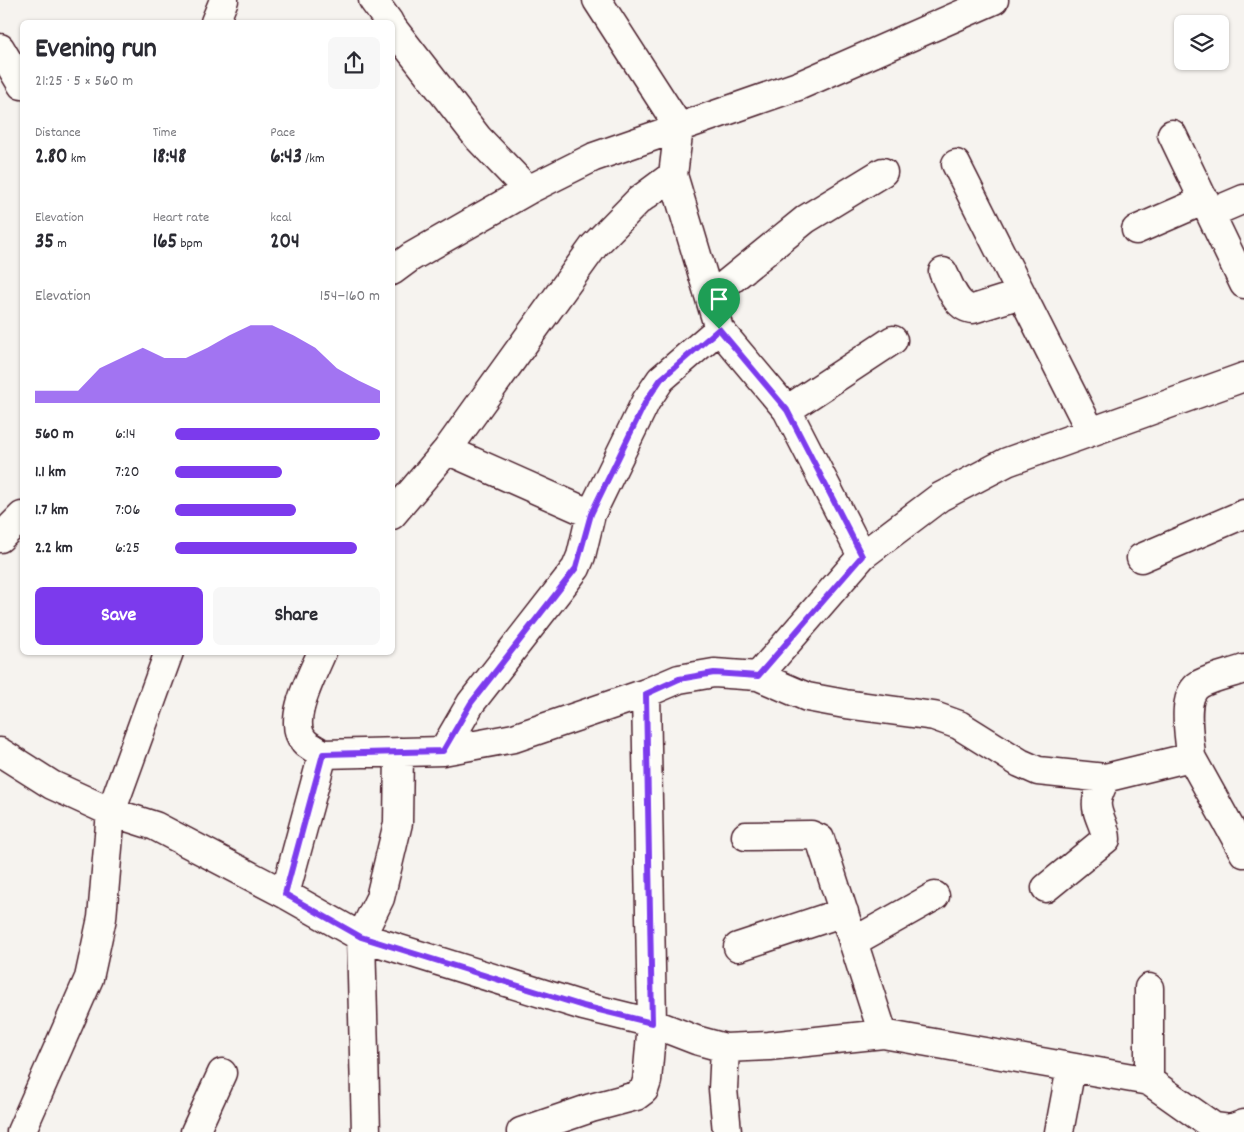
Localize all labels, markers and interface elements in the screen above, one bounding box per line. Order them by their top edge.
map controls [1174,15,1229,70]
button: layers [1174,15,1229,70]
text: Evening run [35,31,157,71]
button: share [328,37,380,89]
text: 21:25 · 5 × 560 m [35,70,133,93]
text: Distance [35,123,81,143]
text: Time [153,123,177,143]
text: Pace [270,123,295,143]
text: 2.80 [35,143,68,173]
text: 18:48 [153,143,186,173]
text: 6:43 [270,143,302,173]
text: km [68,149,86,169]
text: /km [302,149,325,169]
text: Elevation [35,208,84,228]
text: Heart rate [153,208,209,228]
text: kcal [270,208,292,228]
text: 35 [35,228,54,258]
text: 165 [153,228,177,258]
text: 204 [270,228,300,258]
text: m [54,234,67,254]
text: bpm [177,234,203,254]
pin [698,278,740,329]
text: Elevation [35,285,91,308]
text: 154–160 m [320,285,380,308]
icon: arrive [705,285,733,313]
text: 560 m [35,423,74,446]
text: 6:14 [115,423,136,446]
text: 1.1 km [35,461,66,484]
text: 7:20 [115,461,140,484]
text: 1.7 km [35,499,69,522]
text: 7:06 [115,499,140,522]
text: 2.2 km [35,537,73,560]
text: 6:25 [115,537,140,560]
button: Save [35,587,203,645]
button: Share [213,587,380,645]

